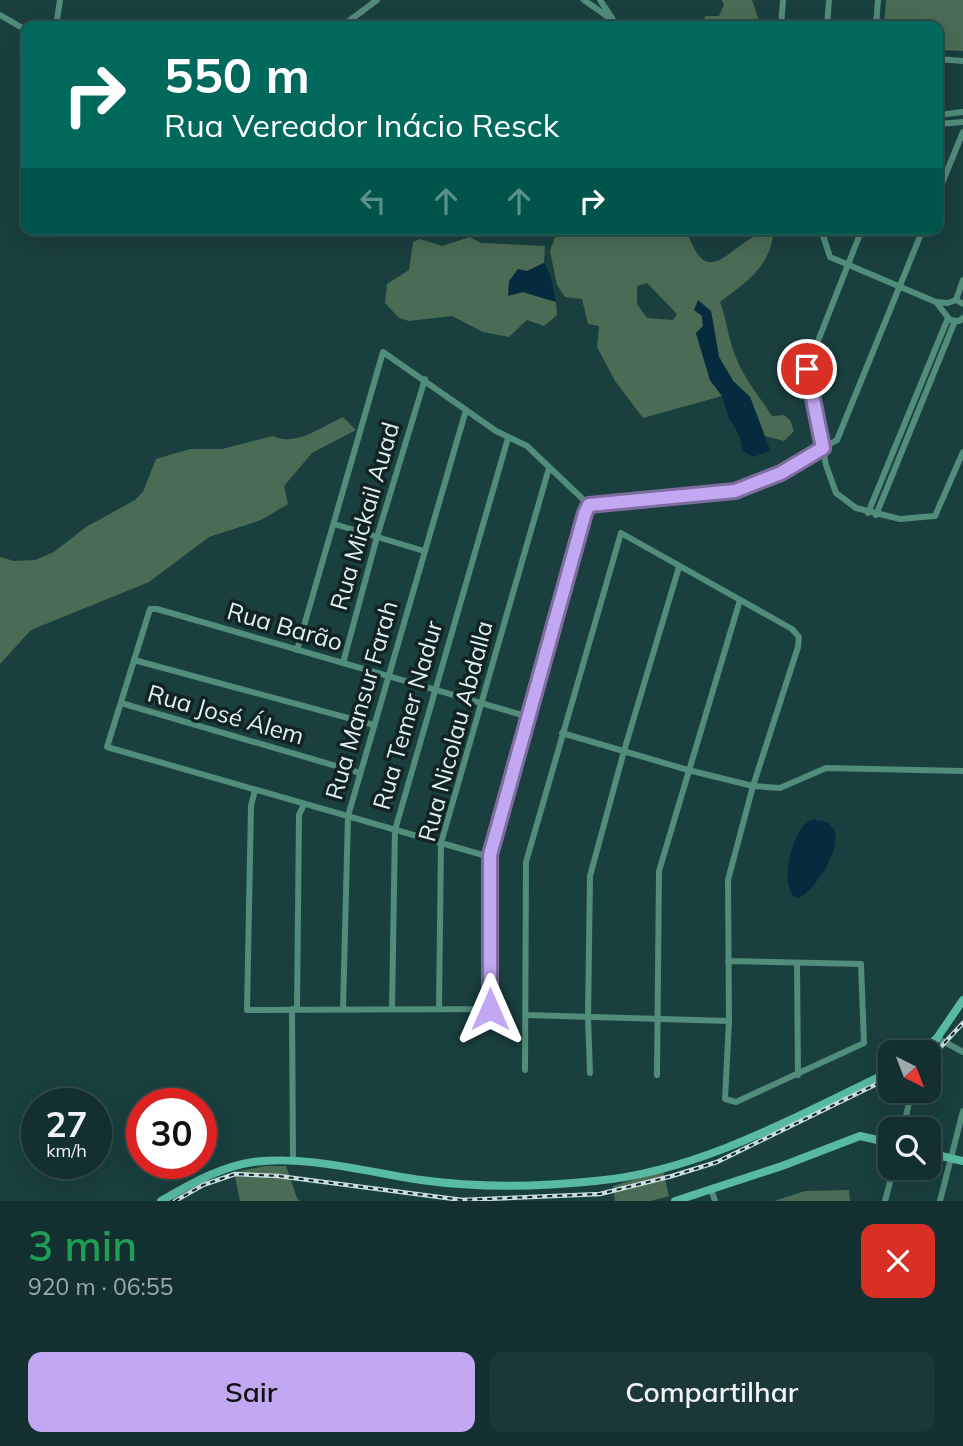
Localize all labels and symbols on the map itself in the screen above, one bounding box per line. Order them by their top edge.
pin [777,339,837,399]
street label: Rua Mickail Auad [323,419,405,613]
street label: Rua Barão [224,595,346,657]
street label: Rua Mansur Farah [318,597,404,803]
street label: Rua Temer Nadur [366,617,448,813]
street label: Rua Nicolau Abdalla [411,617,499,845]
street label: Rua José Álem [144,677,308,751]
position arrow [453,972,527,1046]
north arrow [878,1040,942,1102]
speed limit sign: 30 [126,1088,217,1179]

